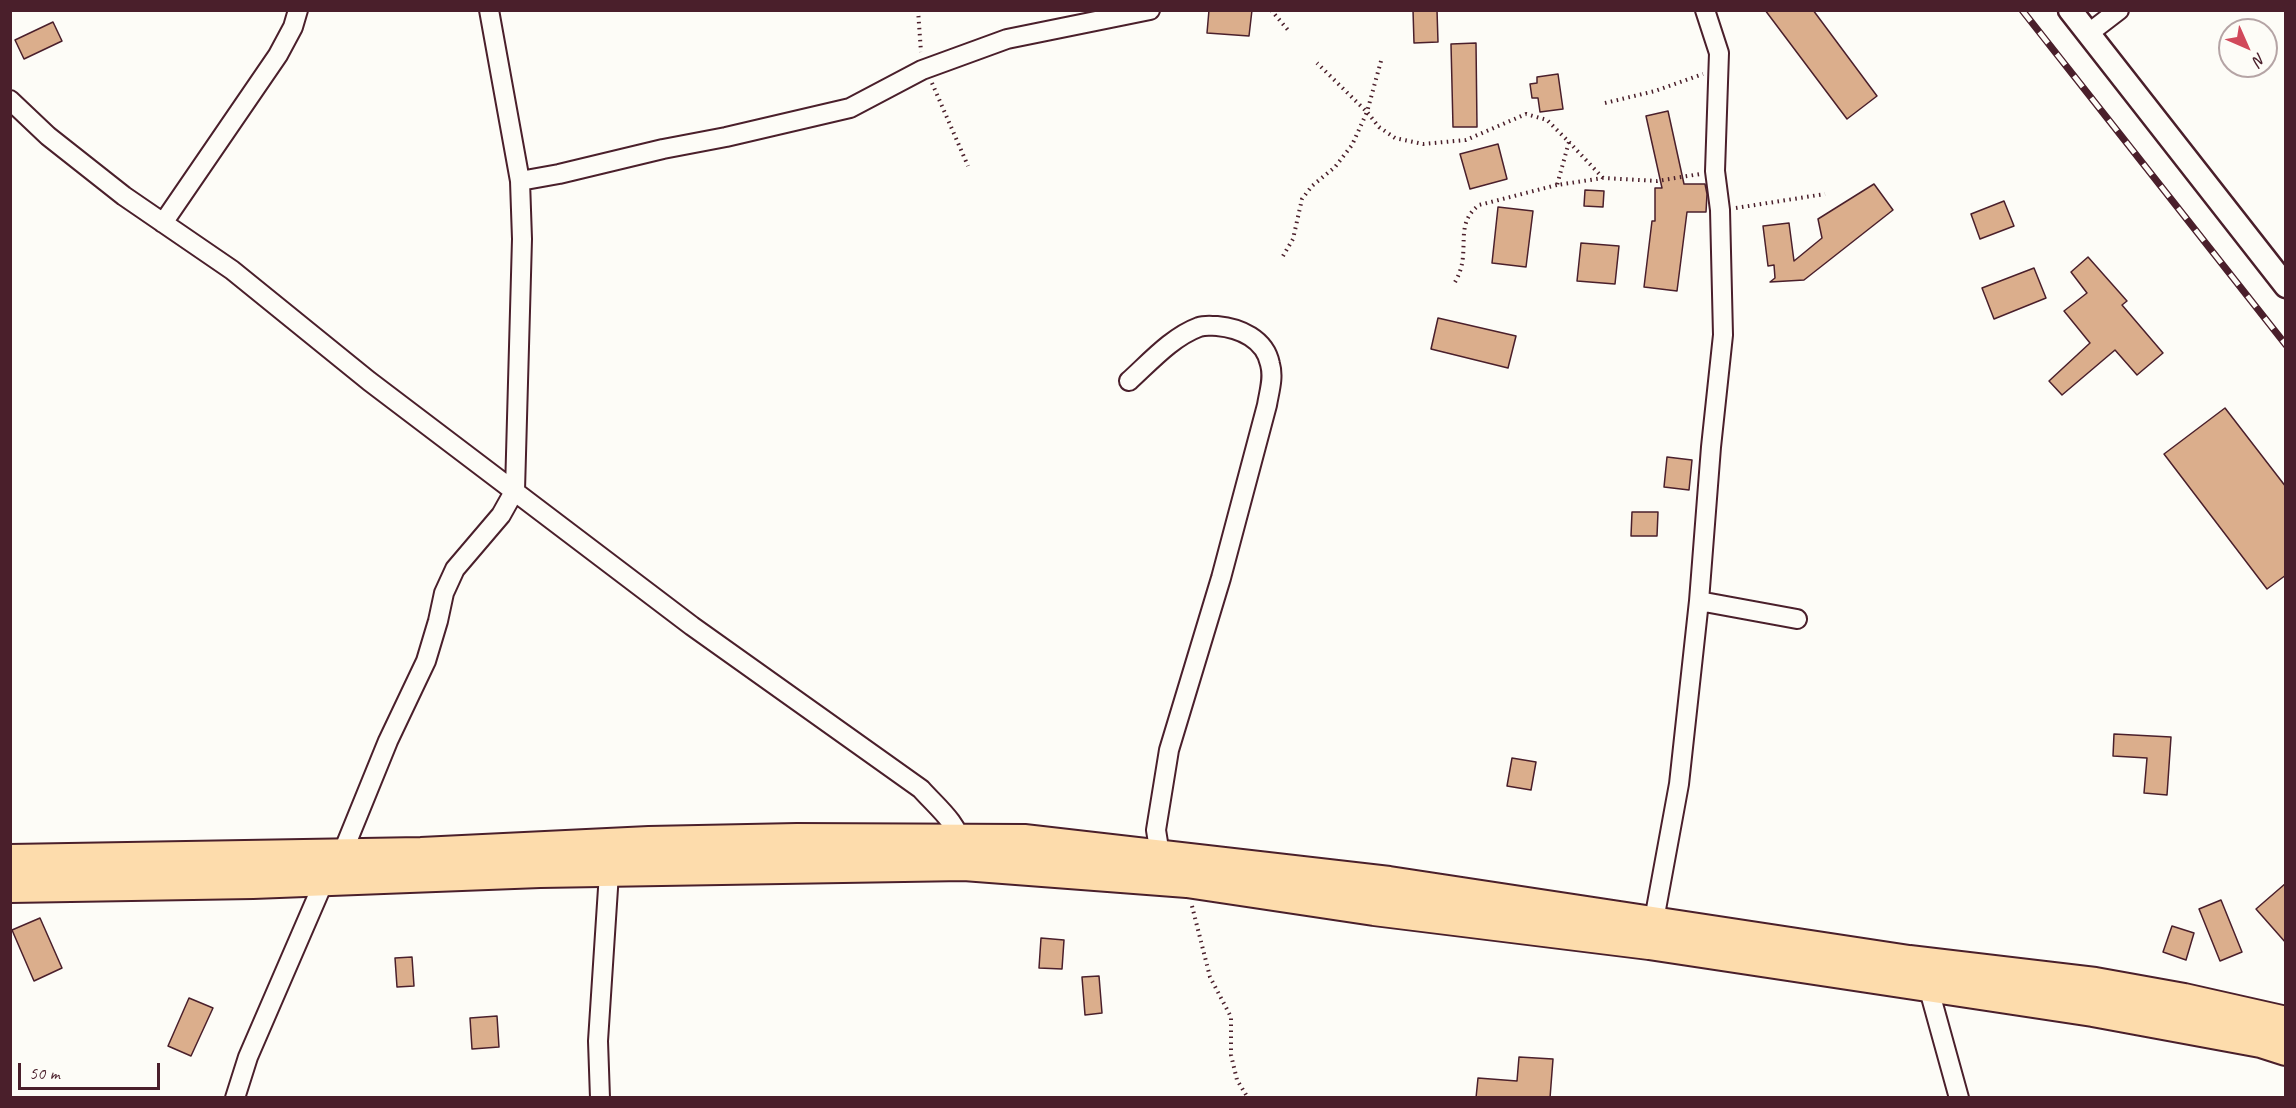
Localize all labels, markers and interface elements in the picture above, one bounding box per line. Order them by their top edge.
north arrow [2218,18,2278,78]
text: N [2249,49,2270,70]
scale bar [21,1051,164,1089]
text: 50 m [29,1062,60,1084]

